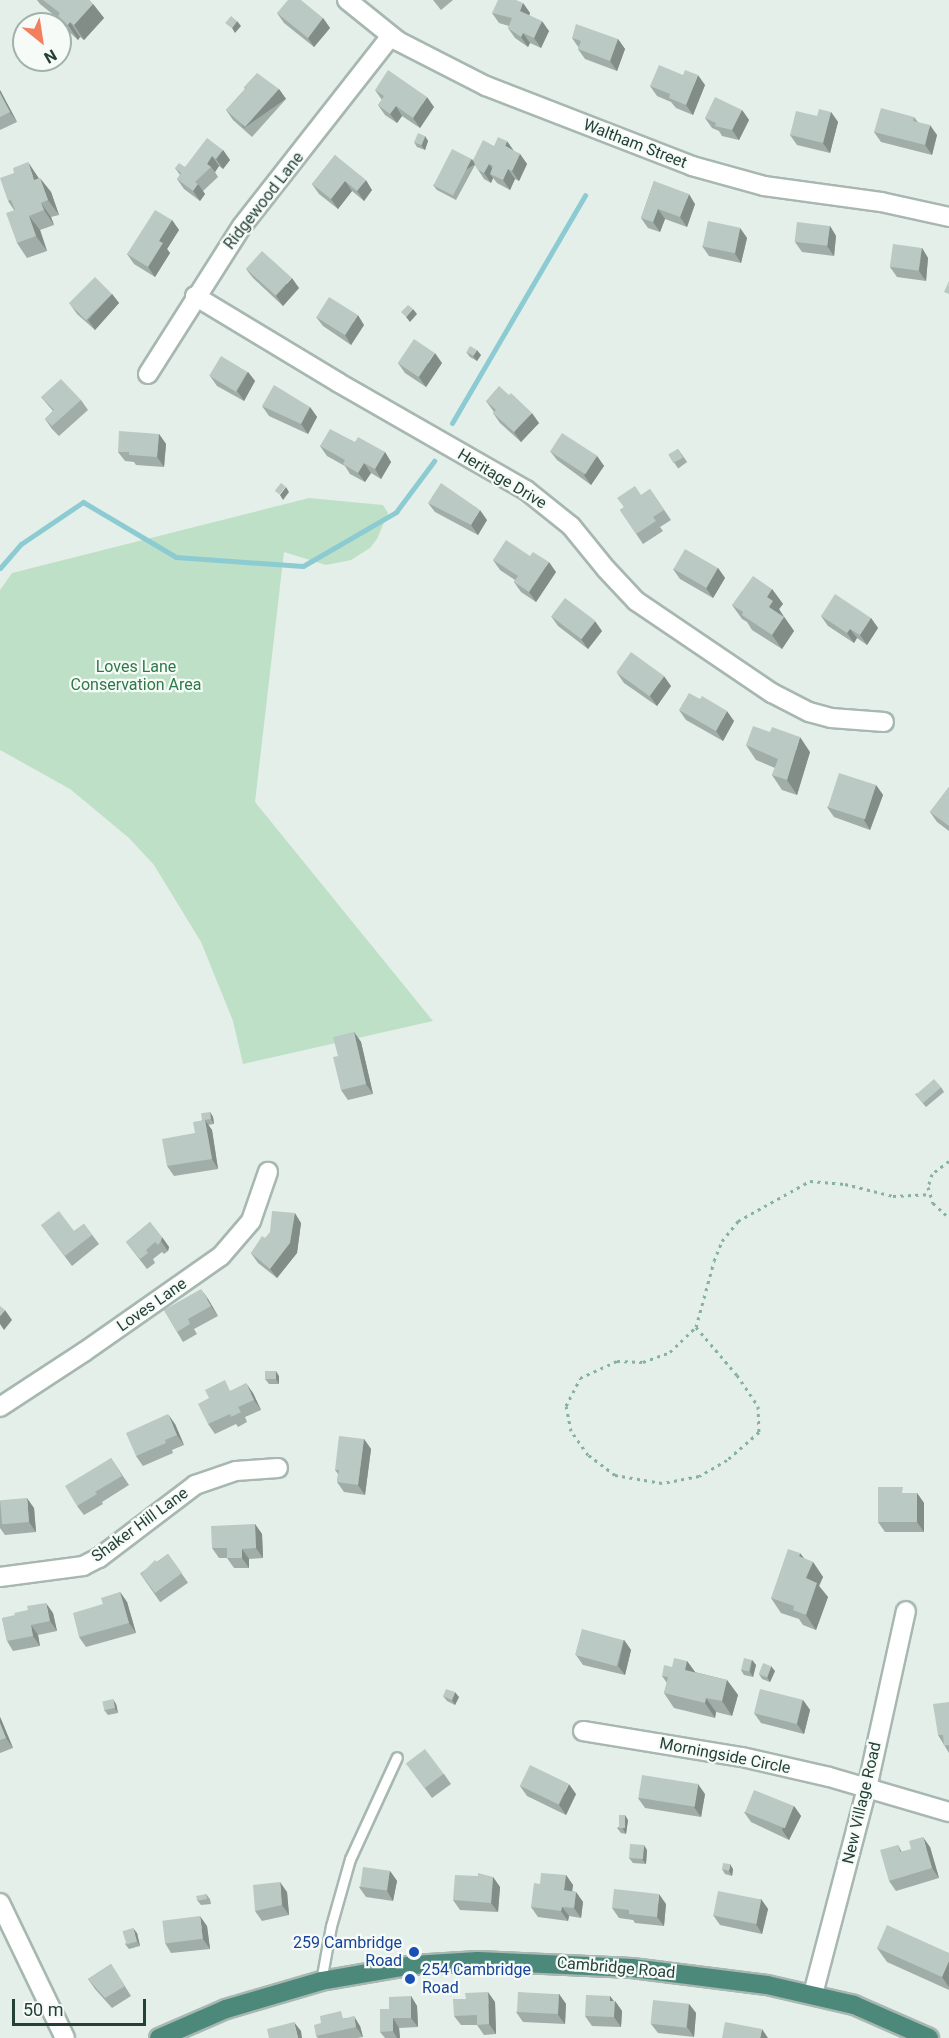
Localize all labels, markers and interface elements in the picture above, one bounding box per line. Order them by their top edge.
north arrow [12,12,72,72]
text: N [41,45,60,67]
street label: Waltham Street [580,115,690,173]
street label: Ridgewood Lane [220,149,308,253]
street label: Heritage Drive [454,445,550,513]
park label: Loves Lane Conservation Area [71,657,201,695]
street label: Loves Lane [113,1274,191,1336]
street label: Shaker Hill Lane [88,1484,192,1566]
street label: Morningside Circle [658,1734,792,1778]
street label: New Village Road [839,1740,885,1866]
place label: 259 Cambridge Road [293,1933,402,1971]
marker: 259 Cambridge Road [407,1945,421,1959]
street label: Cambridge Road [556,1953,676,1983]
place label: 254 Cambridge Road [422,1960,531,1998]
marker: 254 Cambridge Road [403,1972,417,1986]
scale bar [15,1987,148,2025]
text: 50 m [23,1999,63,2020]

